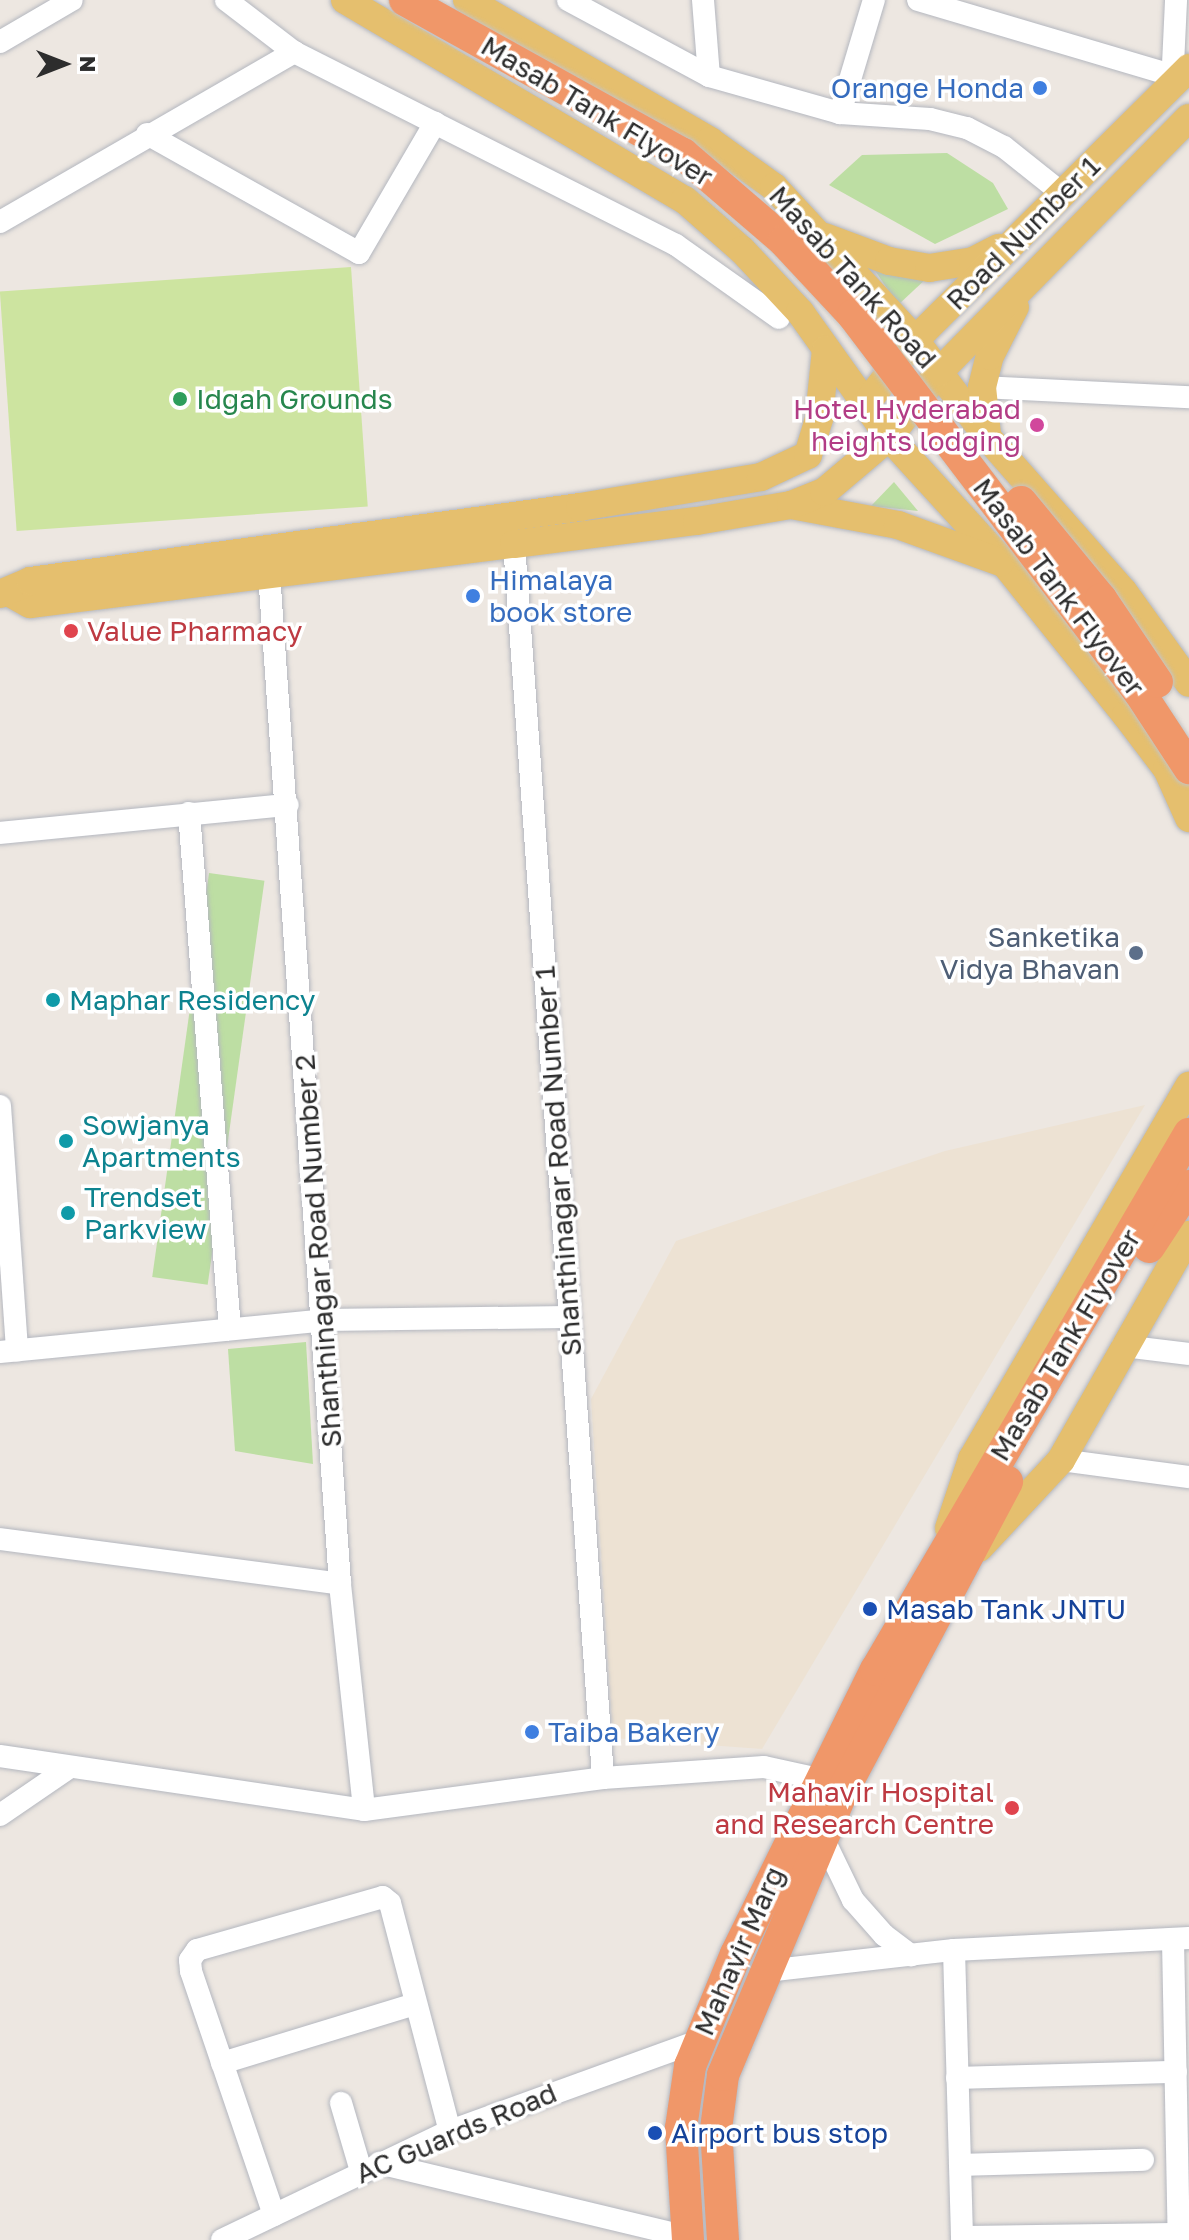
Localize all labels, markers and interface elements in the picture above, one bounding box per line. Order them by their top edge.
north arrow [24,24,104,104]
street label: Masab Tank Flyover [475,29,719,193]
text: N [75,56,102,72]
place label: Orange Honda [831,71,1024,105]
marker: Orange Honda [1031,79,1049,97]
street label: Road Number 1 [939,149,1107,317]
street label: Masab Tank Road [762,179,944,375]
place label: Idgah Grounds [196,382,393,416]
marker: Idgah Grounds [171,390,189,408]
place label: Hotel Hyderabad heights lodging [793,392,1021,458]
marker: Hotel Hyderabad heights lodging [1028,416,1046,434]
street label: Masab Tank Flyover [966,471,1152,703]
place label: Himalaya book store [489,563,632,629]
marker: Himalaya book store [464,587,482,605]
place label: Value Pharmacy [87,614,302,648]
marker: Value Pharmacy [62,622,80,640]
place label: Sanketika Vidya Bhavan [940,920,1120,986]
marker: Sanketika Vidya Bhavan [1127,944,1145,962]
street label: Shanthinagar Road Number 1 [528,965,588,1357]
place label: Maphar Residency [69,983,315,1017]
marker: Maphar Residency [44,991,62,1009]
street label: Shanthinagar Road Number 2 [287,1053,349,1449]
place label: Sowjanya Apartments [82,1108,240,1174]
marker: Sowjanya Apartments [57,1132,75,1150]
place label: Trendset Parkview [84,1180,207,1246]
marker: Trendset Parkview [59,1204,77,1222]
street label: Masab Tank Flyover [983,1223,1147,1467]
place label: Masab Tank JNTU [886,1592,1126,1626]
marker: Masab Tank JNTU [861,1600,879,1618]
place label: Taiba Bakery [548,1715,720,1749]
marker: Taiba Bakery [523,1723,541,1741]
place label: Mahavir Hospital and Research Centre [714,1775,994,1841]
marker: Mahavir Hospital and Research Centre [1001,1797,1023,1819]
street label: Mahavir Marg [687,1861,791,2041]
street label: AC Guards Road [350,2076,562,2190]
place label: Airport bus stop [671,2116,888,2150]
marker: Airport bus stop [646,2124,664,2142]

